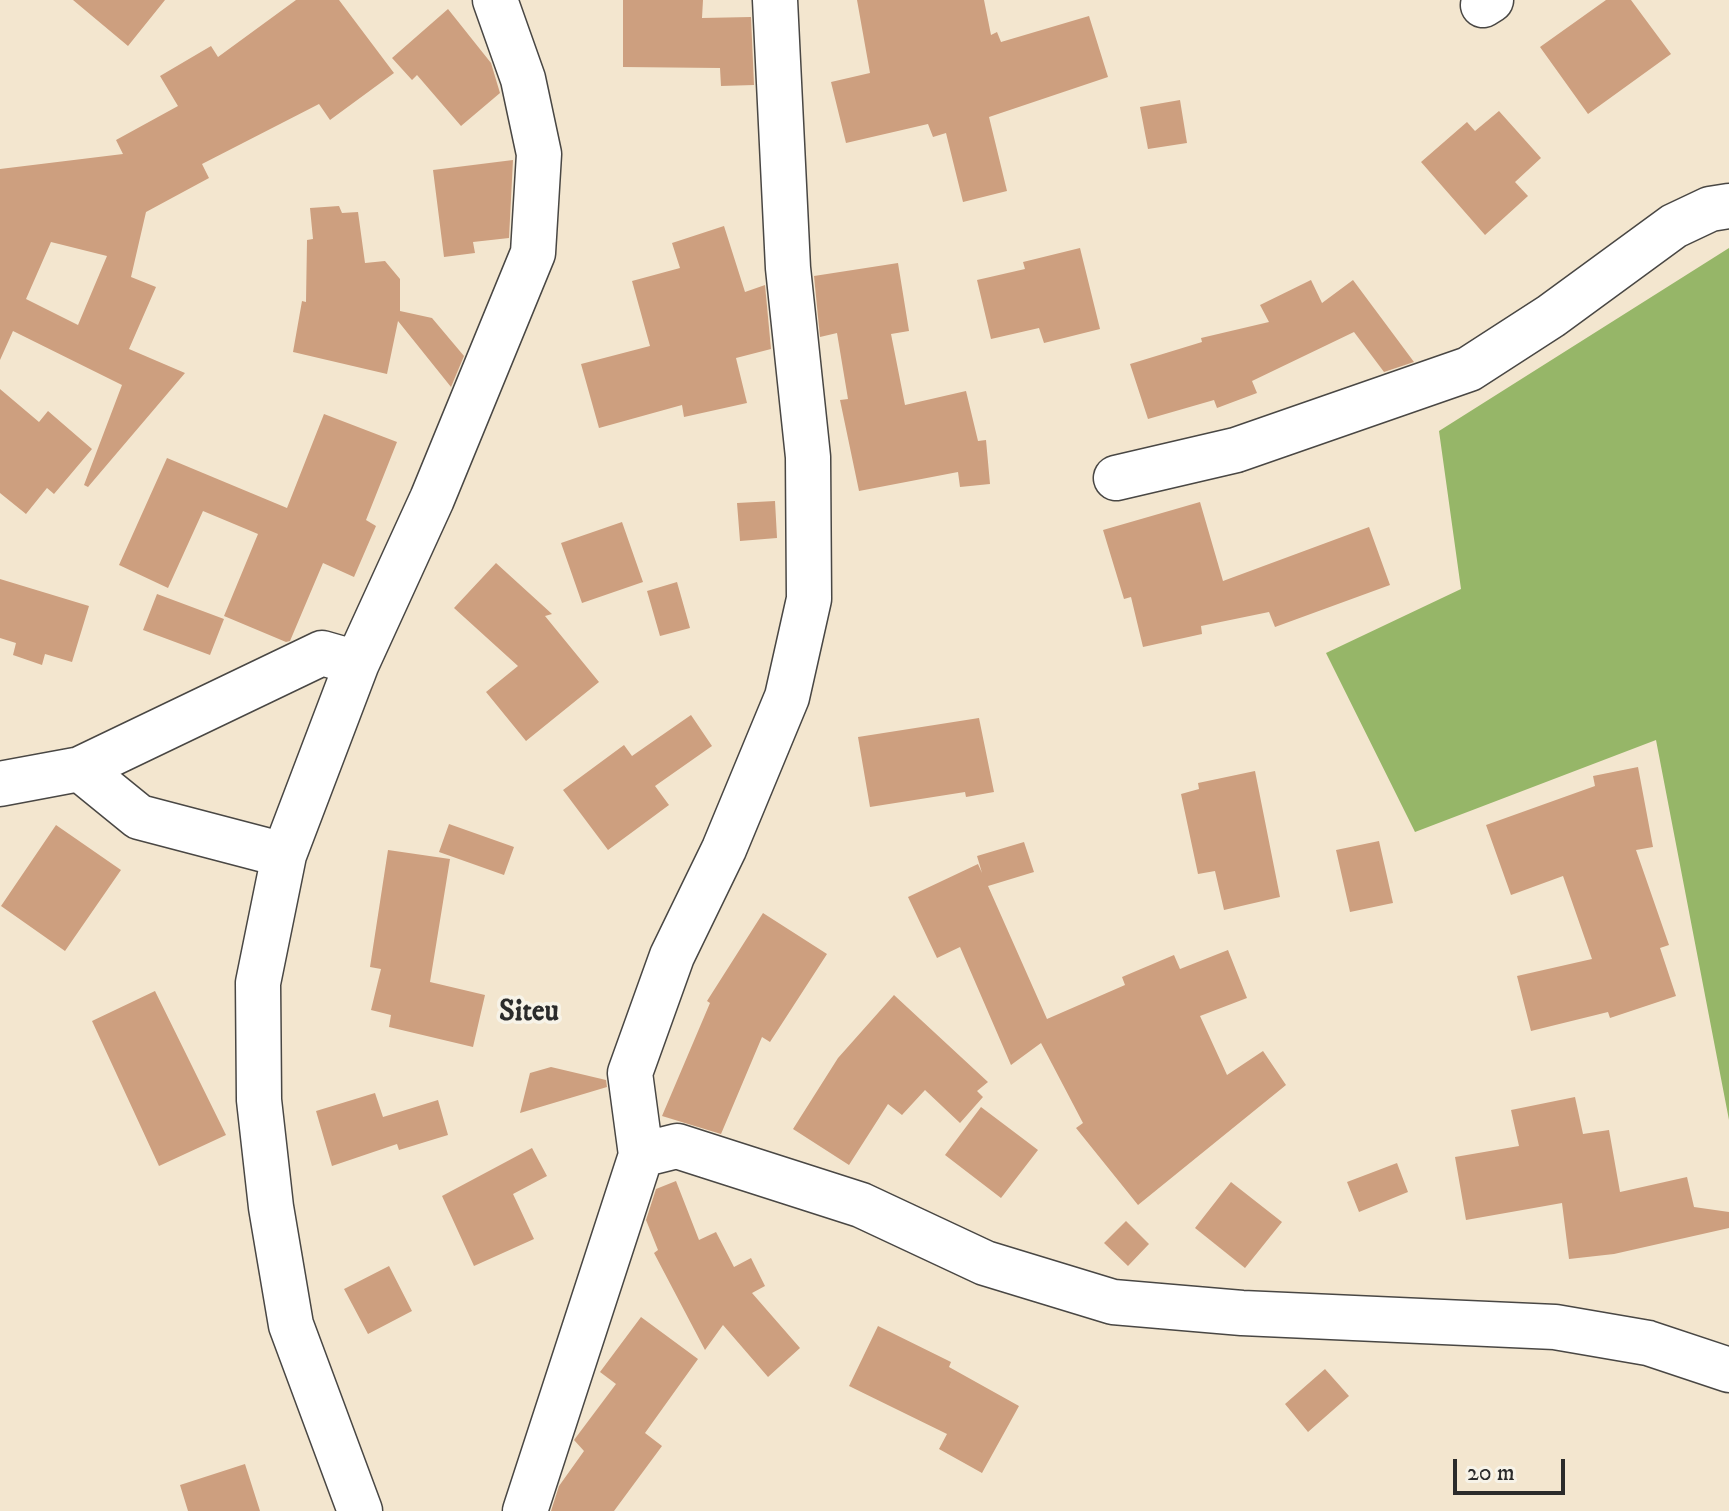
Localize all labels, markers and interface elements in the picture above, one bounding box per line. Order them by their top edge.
district label: Siteu [499,996,559,1032]
scale bar [1457,1443,1569,1493]
text: 20 m [1467,1458,1515,1488]

